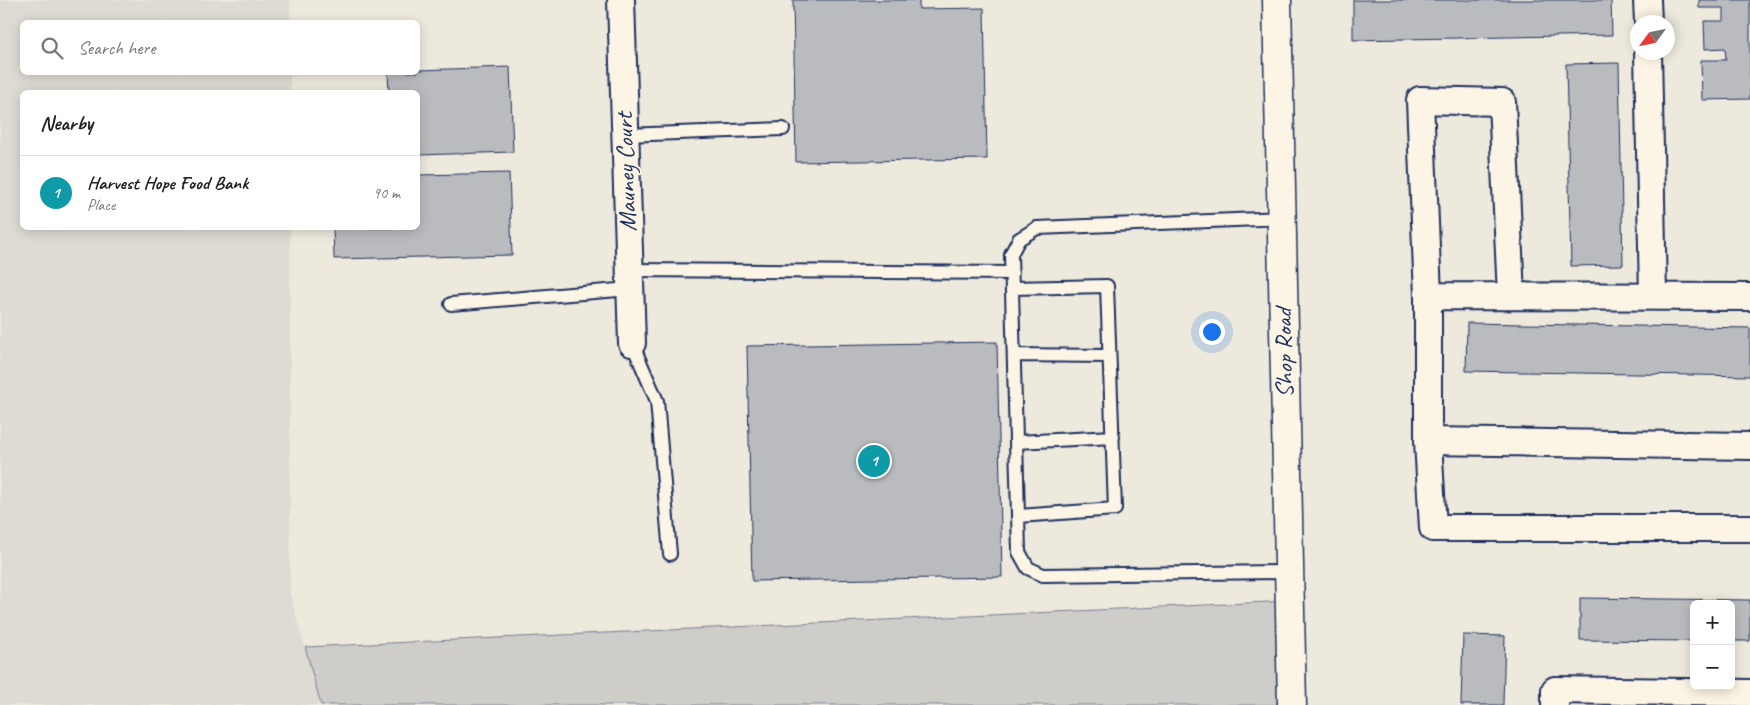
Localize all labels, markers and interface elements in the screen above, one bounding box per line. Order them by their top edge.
north arrow [1630,15,1675,60]
search box [20,20,420,75]
icon: search [38,34,66,62]
text: Search here [78,36,155,60]
street label: Mauney Court [608,109,644,232]
text: Nearby [40,110,93,136]
text: Harvest Hope Food Bank [87,171,248,195]
text: 1 [52,183,60,203]
text: 90 m [373,183,400,203]
text: Place [87,195,115,215]
street label: Shop Road [1267,305,1301,398]
your location [1199,319,1225,345]
pin: 1 [858,442,890,480]
map controls [1690,600,1735,690]
button: + [1690,600,1735,645]
button: − [1690,645,1735,690]

